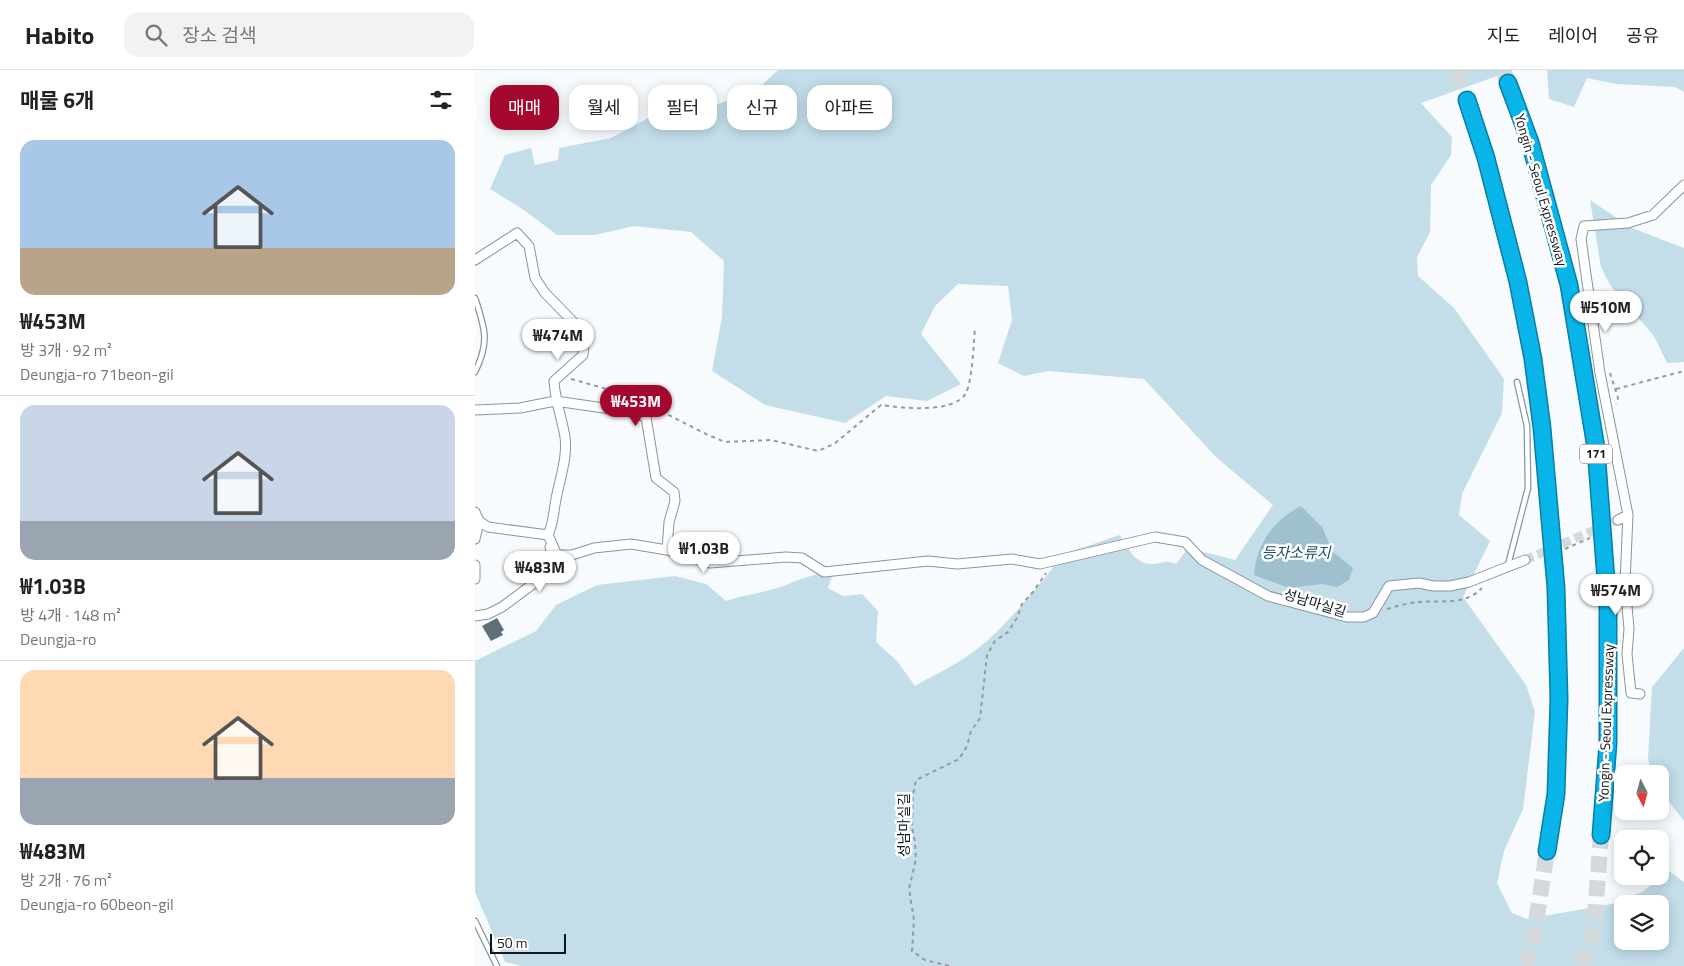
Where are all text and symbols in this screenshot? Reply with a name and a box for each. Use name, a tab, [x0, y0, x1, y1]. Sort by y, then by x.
search box	[124, 12, 474, 57]
text: Habito	[25, 17, 94, 53]
text: 장소 검색	[182, 20, 256, 49]
icon: search	[142, 21, 170, 49]
text: 지도	[1487, 22, 1520, 49]
text: 레이어	[1548, 22, 1598, 49]
text: 공유	[1626, 22, 1659, 49]
text: 매물 6개	[20, 84, 94, 116]
chip: 매매	[490, 85, 559, 130]
chip: 월세	[569, 85, 638, 130]
chip: 필터	[648, 85, 717, 130]
chip: 신규	[727, 85, 797, 130]
chip: 아파트	[807, 85, 892, 130]
icon: filters	[427, 86, 455, 114]
street label: Yongin - Seoul Expressway	[1510, 111, 1573, 269]
icon: home	[193, 172, 283, 262]
pin: ₩510M	[1571, 290, 1641, 333]
text: ₩510M	[1581, 295, 1631, 319]
text: ₩453M	[20, 305, 86, 337]
pin: ₩474M	[523, 318, 593, 361]
text: ₩474M	[533, 323, 583, 347]
text: 방 3개 · 92 m²	[20, 338, 112, 362]
text: Deungja-ro 71beon-gil	[20, 362, 174, 386]
pin: ₩453M	[601, 384, 671, 427]
text: ₩453M	[611, 389, 661, 413]
icon: home	[193, 438, 283, 528]
road number: 171	[1580, 444, 1612, 464]
pin: ₩1.03B	[663, 532, 745, 574]
text: ₩1.03B	[679, 536, 729, 560]
water label: 등자소류지	[1261, 541, 1332, 564]
pin: ₩483M	[505, 550, 575, 593]
text: ₩483M	[515, 555, 565, 579]
text: ₩1.03B	[20, 570, 86, 602]
pin: ₩574M	[1581, 574, 1651, 616]
text: ₩574M	[1591, 578, 1641, 602]
street label: 성남마실길	[1281, 583, 1349, 622]
text: 방 4개 · 148 m²	[20, 603, 121, 627]
text: Deungja-ro	[20, 627, 96, 651]
street label: Yongin - Seoul Expressway	[1592, 644, 1619, 802]
icon: home	[193, 703, 283, 793]
north arrow	[1614, 765, 1669, 820]
map controls	[1614, 765, 1669, 950]
street label: 성남마실길	[893, 793, 914, 857]
button: locate	[1614, 830, 1669, 885]
text: ₩483M	[20, 835, 86, 867]
text: 방 2개 · 76 m²	[20, 868, 112, 892]
text: Deungja-ro 60beon-gil	[20, 892, 174, 916]
button: layers	[1614, 895, 1669, 950]
scale bar	[490, 931, 566, 954]
text: 50 m	[497, 932, 527, 953]

